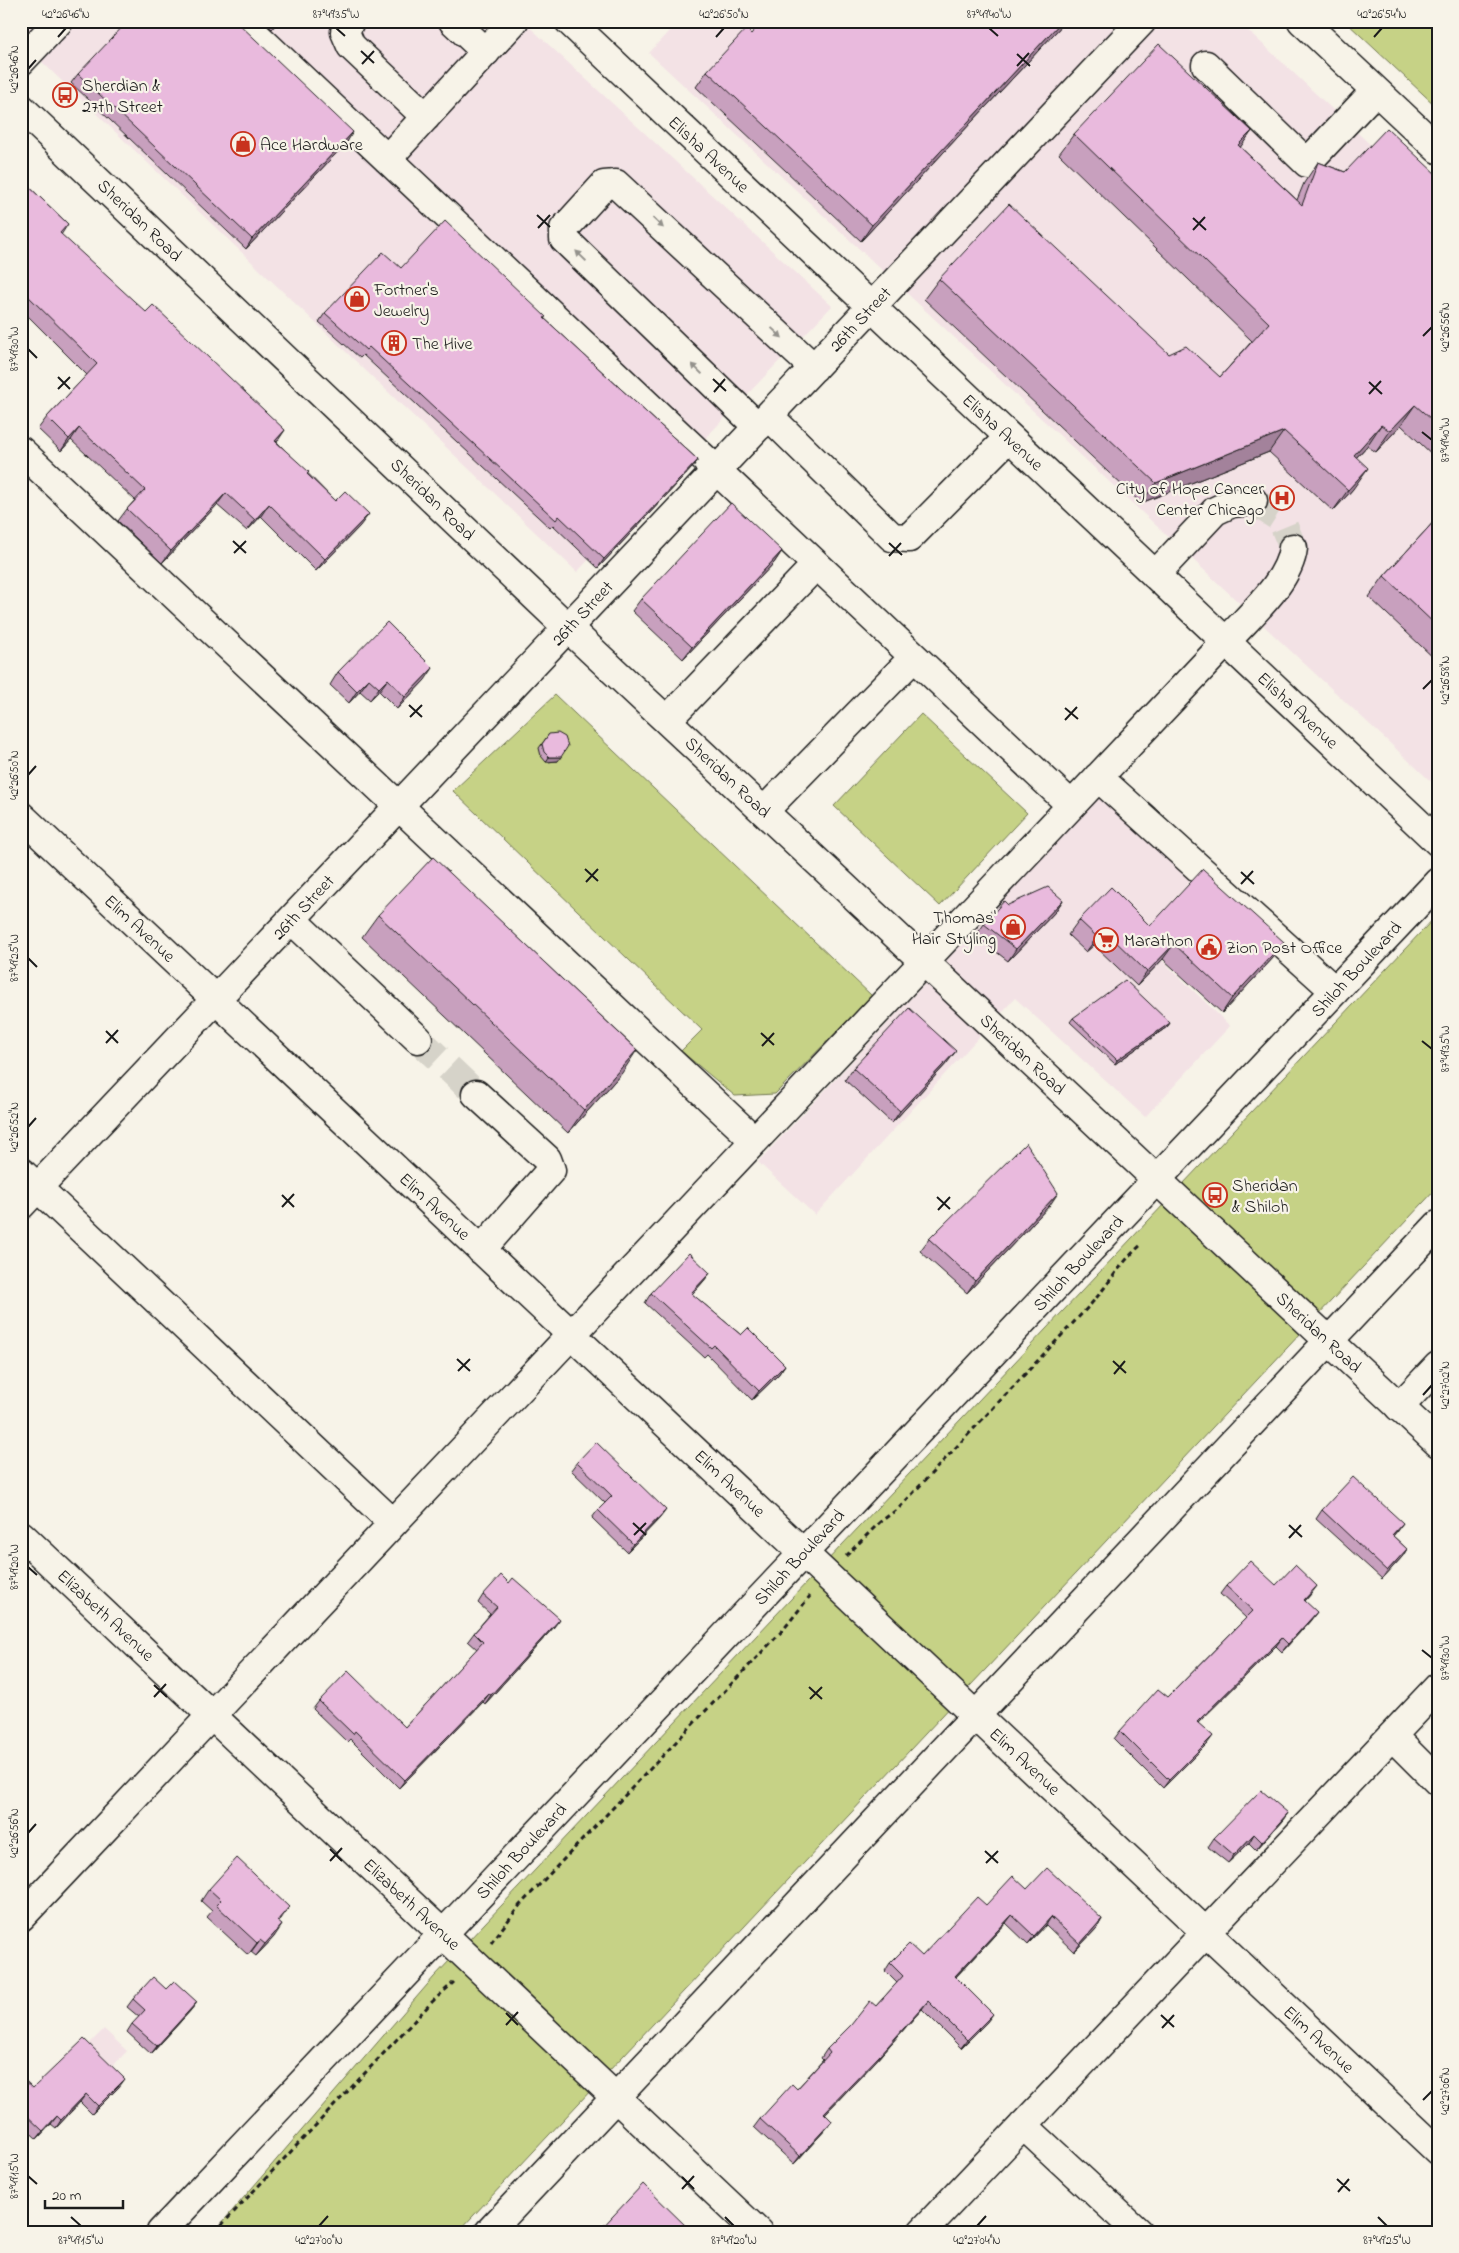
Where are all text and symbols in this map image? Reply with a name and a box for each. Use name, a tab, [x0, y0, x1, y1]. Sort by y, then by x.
text: 42°26'46"N	[42, 6, 90, 24]
text: 87°49'35"W	[313, 6, 359, 24]
text: 42°26'50"N	[699, 6, 749, 24]
text: 87°49'40"W	[967, 6, 1011, 24]
text: 42°26'54"N	[1357, 6, 1407, 24]
text: 42°26'46"N	[6, 45, 24, 93]
place label: Sherdian & 27th Street	[82, 74, 163, 121]
bus stop icon: Sherdian & 27th Street	[52, 82, 78, 108]
street label: Elisha Avenue	[661, 111, 755, 201]
shop icon: Ace Hardware	[230, 131, 256, 157]
place label: Ace Hardware	[260, 133, 364, 159]
street label: Sheridan Road	[90, 174, 187, 269]
one-way arrow	[652, 217, 664, 229]
one-way arrow	[575, 250, 587, 262]
place label: Fortner's Jewelry	[373, 278, 439, 325]
street label: 26th Street	[824, 282, 899, 359]
shop icon: Fortner's Jewelry	[344, 286, 370, 312]
text: 42°26'56"N	[1437, 302, 1455, 352]
text: 87°49'30"W	[6, 327, 24, 371]
one-way arrow	[771, 327, 783, 339]
building icon: The Hive	[381, 330, 407, 356]
place label: The Hive	[412, 332, 474, 358]
one-way arrow	[692, 363, 704, 375]
street label: Elisha Avenue	[955, 389, 1049, 479]
text: 87°49'40"W	[1437, 418, 1455, 462]
street label: Sheridan Road	[383, 453, 480, 548]
place label: City of Hope Cancer Center Chicago	[1116, 477, 1264, 525]
hospital icon: City of Hope Cancer Center Chicago	[1269, 485, 1295, 511]
street label: 26th Street	[546, 576, 621, 653]
text: 42°26'58"N	[1437, 656, 1455, 704]
street label: Elisha Avenue	[1250, 667, 1344, 757]
street label: Sheridan Road	[678, 732, 775, 825]
text: 42°26'50"N	[6, 750, 24, 800]
street label: 26th Street	[267, 870, 342, 947]
street label: Elim Avenue	[97, 889, 181, 970]
place label: Thomas' Hair Styling	[912, 906, 996, 954]
shop icon: Thomas' Hair Styling	[1000, 914, 1026, 940]
street label: Shiloh Boulevard	[1306, 916, 1409, 1024]
supermarket icon: Marathon	[1093, 927, 1119, 953]
place label: Marathon	[1124, 929, 1193, 955]
text: 87°49'25"W	[6, 934, 24, 982]
public building icon: Zion Post Office	[1196, 934, 1222, 960]
place label: Zion Post Office	[1226, 936, 1343, 962]
street label: Sheridan Road	[973, 1009, 1070, 1102]
text: 87°49'35"W	[1437, 1026, 1455, 1072]
text: 42°26'52"N	[6, 1102, 24, 1152]
street label: Elim Avenue	[392, 1167, 476, 1248]
place label: Sheridan & Shiloh	[1232, 1174, 1298, 1221]
bus stop icon: Sheridan & Shiloh	[1202, 1182, 1228, 1208]
street label: Shiloh Boulevard	[1028, 1210, 1131, 1318]
street label: Sheridan Road	[1269, 1287, 1366, 1380]
text: 42°27'02"N	[1437, 1361, 1455, 1409]
street label: Elim Avenue	[687, 1444, 771, 1525]
street label: Shiloh Boulevard	[749, 1504, 852, 1612]
text: 87°49'20"W	[6, 1544, 24, 1590]
street label: Elizabeth Avenue	[50, 1564, 160, 1669]
text: 87°49'30"W	[1437, 1636, 1455, 1680]
street label: Elim Avenue	[982, 1722, 1066, 1803]
street label: Shiloh Boulevard	[471, 1798, 574, 1906]
text: 42°26'56"N	[6, 1808, 24, 1858]
street label: Elizabeth Avenue	[356, 1853, 466, 1958]
street label: Elim Avenue	[1276, 2000, 1360, 2081]
text: 42°27'06"N	[1437, 2067, 1455, 2115]
text: 87°49'15"W	[6, 2153, 24, 2199]
scale bar	[45, 2178, 122, 2210]
text: 20 m	[52, 2185, 82, 2207]
text: 87°49'15"W	[58, 2232, 104, 2250]
text: 42°27'00"N	[295, 2232, 343, 2250]
text: 87°49'20"W	[711, 2232, 757, 2250]
text: 42°27'04"N	[953, 2232, 1001, 2250]
text: 87°49'25"W	[1363, 2232, 1411, 2250]

